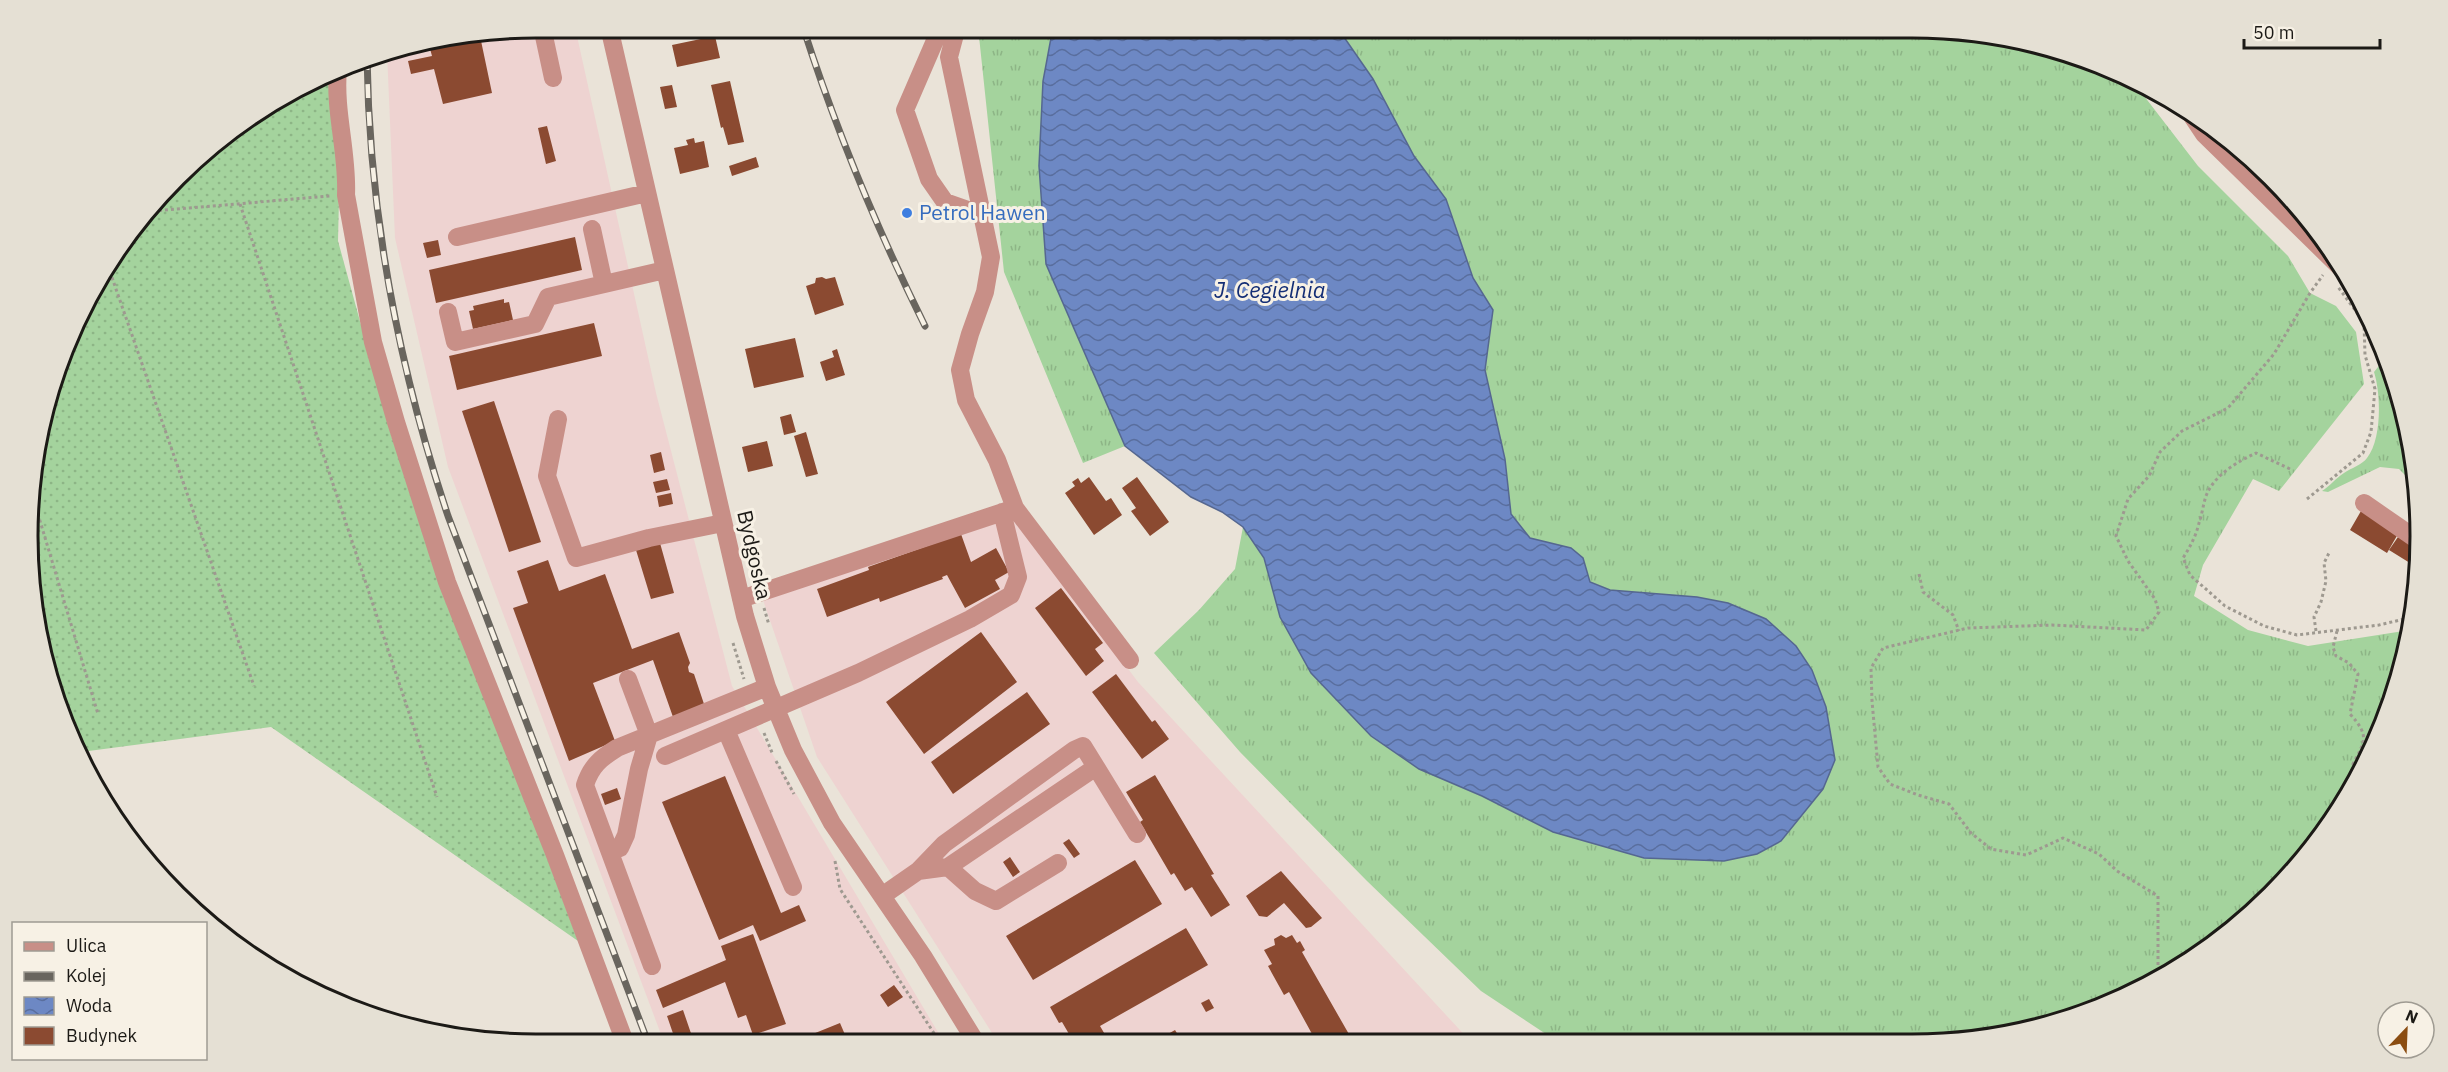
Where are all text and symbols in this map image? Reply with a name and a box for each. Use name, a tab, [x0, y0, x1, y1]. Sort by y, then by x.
scale bar	[2244, 12, 2380, 50]
text: 50 m	[2253, 21, 2295, 44]
place label: Petrol Hawen	[919, 198, 1046, 226]
marker: Petrol Hawen	[900, 206, 914, 220]
water label: J. Cegielnia	[1214, 275, 1326, 304]
street label: Bydgoska	[731, 507, 779, 602]
legend	[12, 922, 207, 1060]
text: Ulica	[66, 934, 107, 957]
text: Kolej	[66, 964, 106, 987]
text: Woda	[66, 994, 112, 1017]
north arrow	[2376, 1000, 2436, 1060]
text: N	[2403, 1005, 2421, 1028]
text: Budynek	[66, 1024, 138, 1047]

